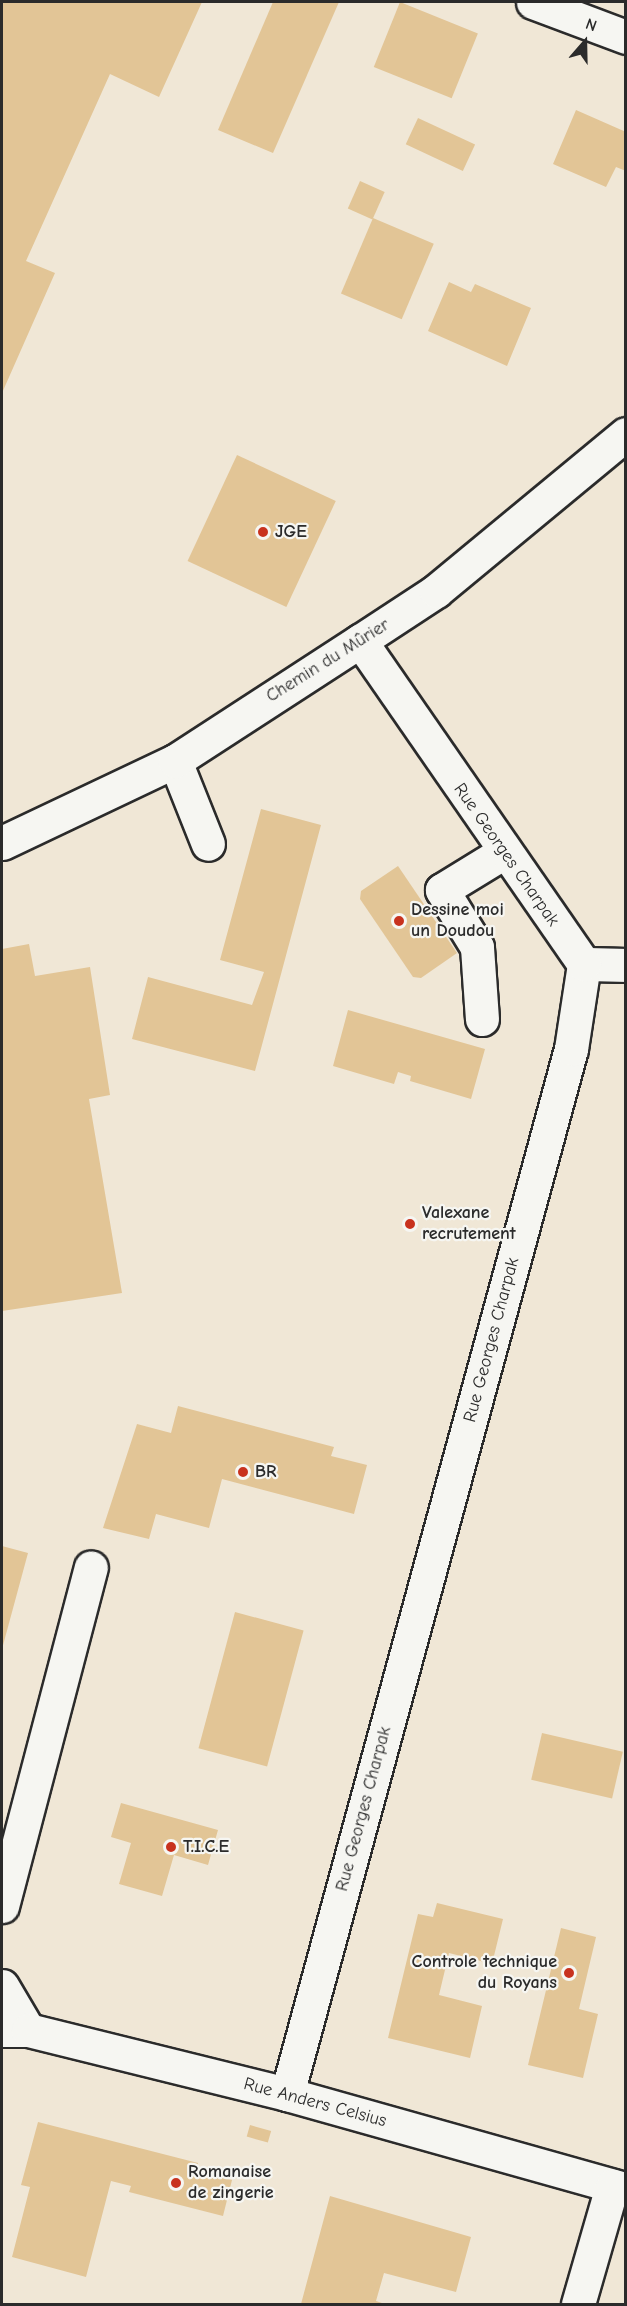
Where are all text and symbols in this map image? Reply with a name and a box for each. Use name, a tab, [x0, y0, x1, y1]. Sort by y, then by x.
north arrow	[555, 12, 615, 72]
text: N	[583, 15, 599, 35]
place label: JGE	[275, 521, 307, 543]
marker: JGE	[256, 525, 270, 539]
street label: Chemin du Mûrier	[262, 614, 394, 708]
street label: Rue Georges Charpak	[448, 779, 564, 931]
place label: Dessine moi un Doudou	[411, 900, 504, 942]
marker: Dessine moi un Doudou	[392, 914, 406, 928]
place label: Valexane recrutement	[422, 1203, 516, 1246]
marker: Valexane recrutement	[403, 1217, 417, 1231]
street label: Rue Georges Charpak	[460, 1255, 524, 1425]
place label: BR	[255, 1461, 276, 1483]
marker: BR	[236, 1465, 250, 1479]
street label: Rue Georges Charpak	[332, 1724, 396, 1894]
place label: T.I.C.E	[183, 1836, 229, 1858]
marker: T.I.C.E	[164, 1840, 178, 1854]
place label: Controle technique du Royans	[412, 1952, 557, 1994]
marker: Controle technique du Royans	[562, 1966, 576, 1980]
street label: Rue Anders Celsius	[241, 2074, 389, 2132]
place label: Romanaise de zingerie	[188, 2162, 274, 2204]
marker: Romanaise de zingerie	[169, 2176, 183, 2190]

